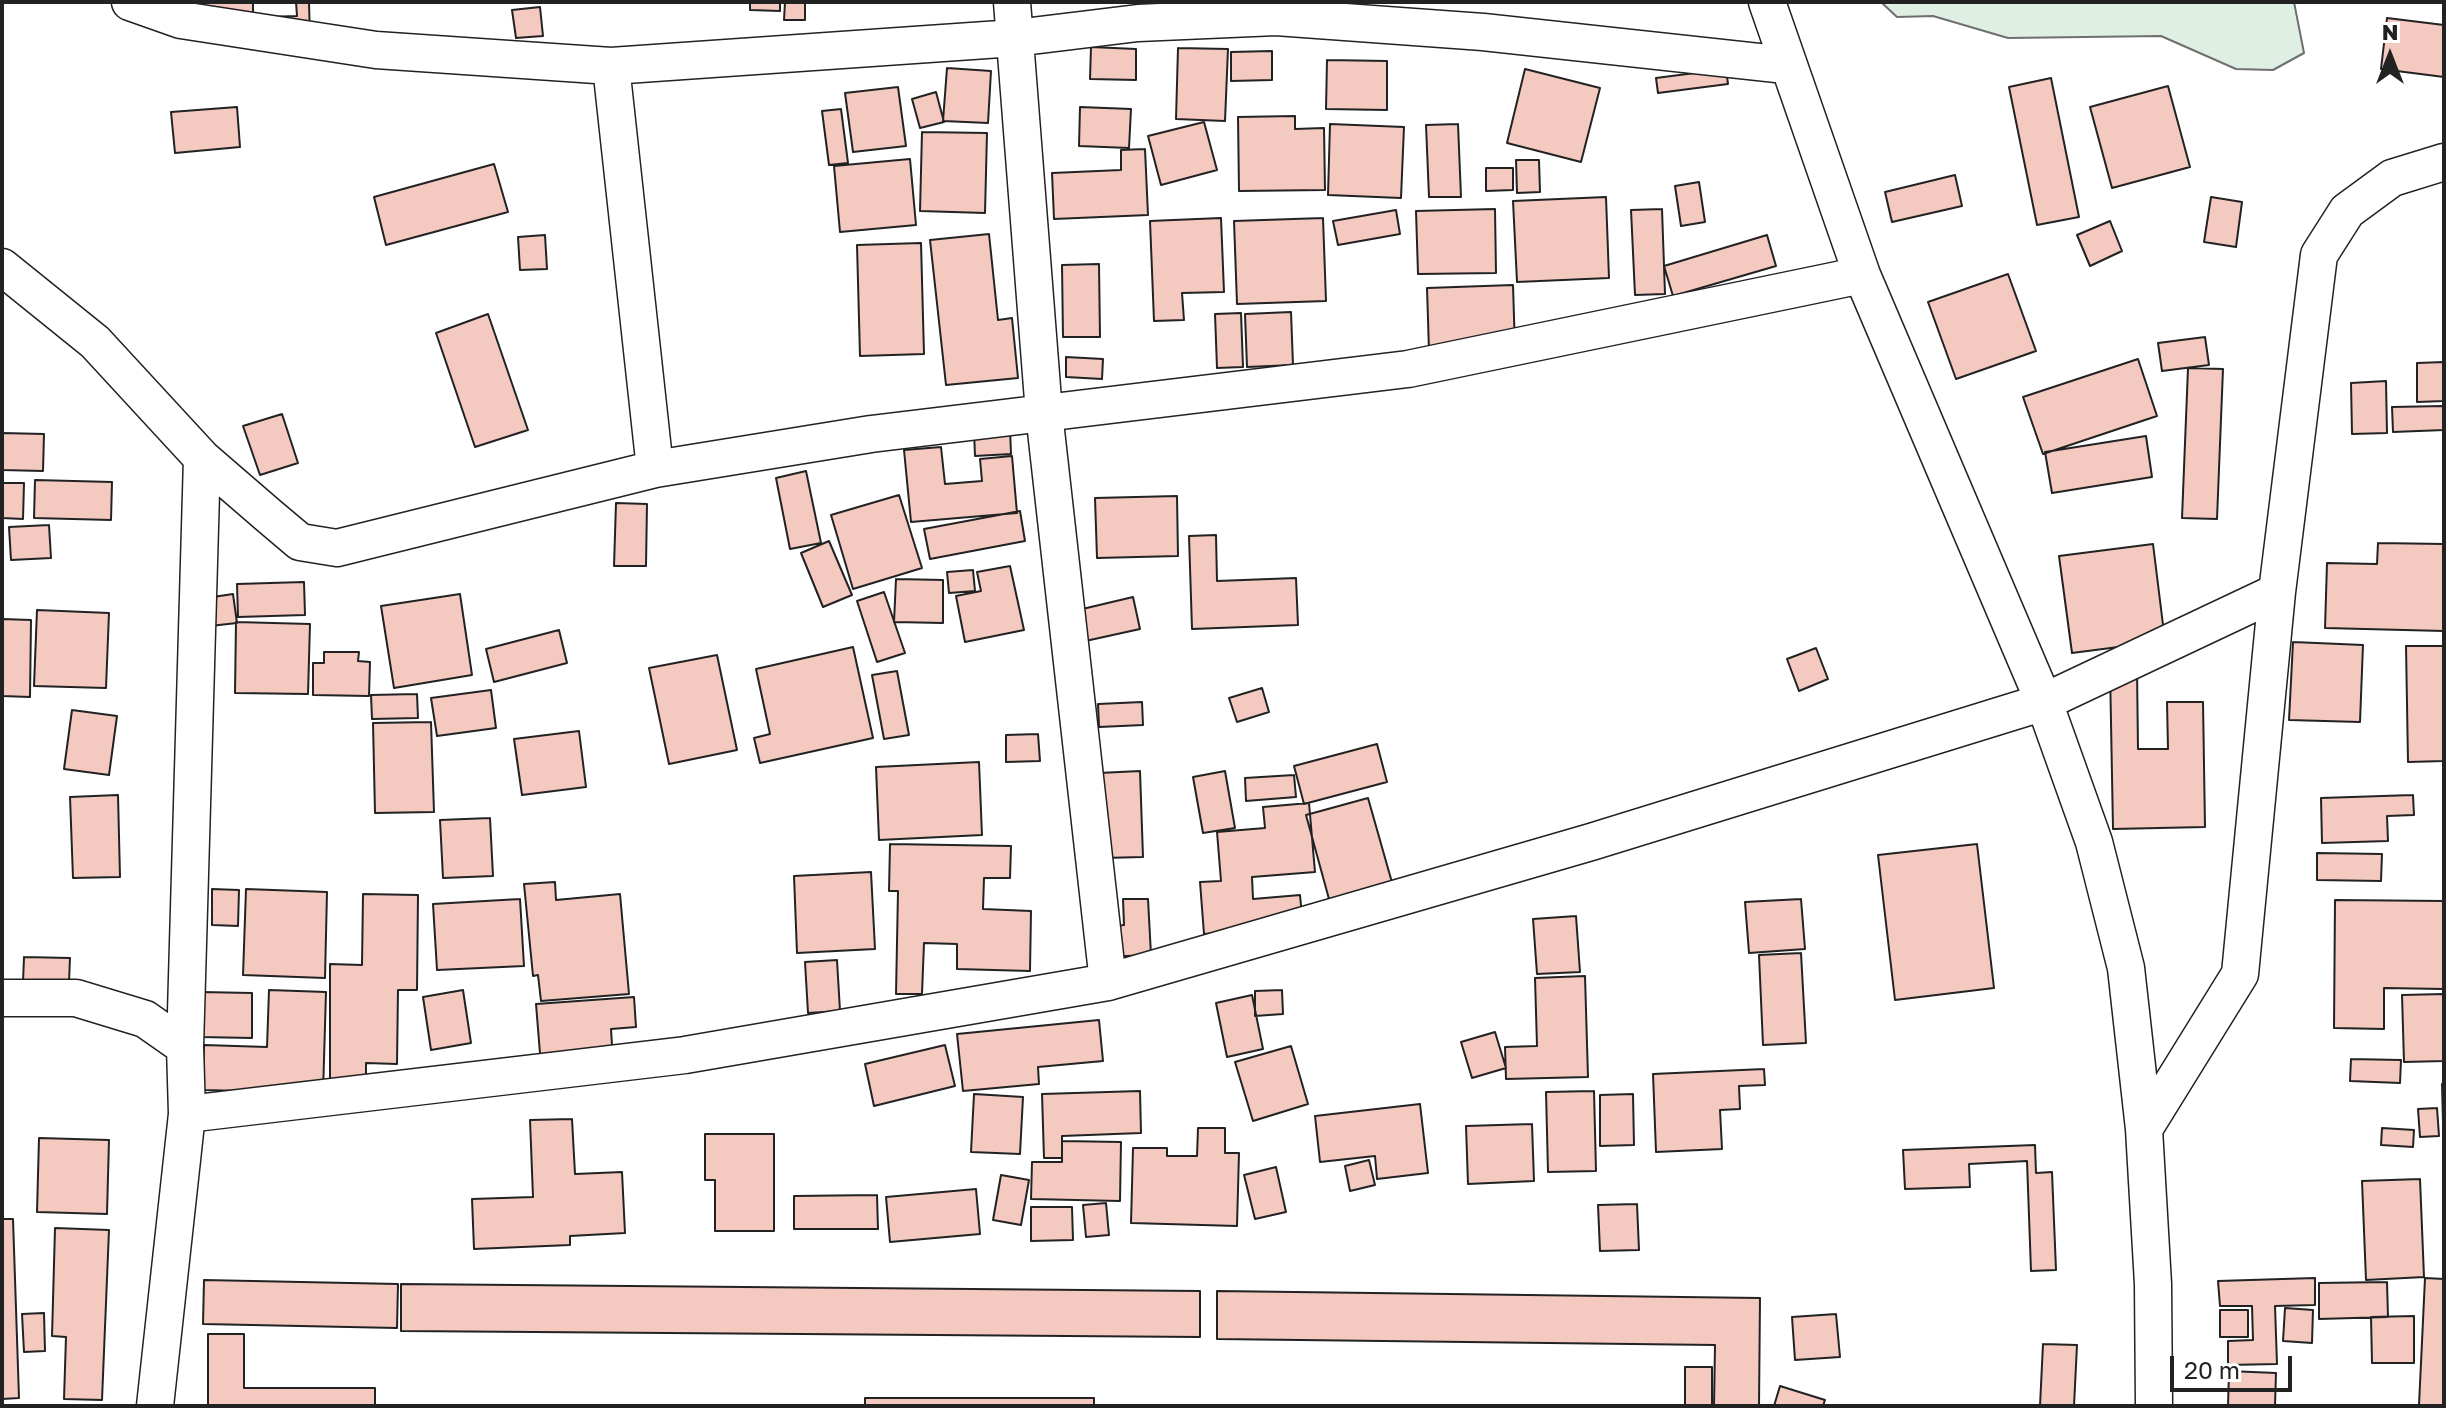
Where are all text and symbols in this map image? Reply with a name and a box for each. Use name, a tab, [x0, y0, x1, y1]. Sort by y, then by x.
north arrow	[2350, 16, 2430, 96]
text: N	[2382, 18, 2398, 45]
scale bar	[2174, 1340, 2296, 1390]
text: 20 m	[2184, 1355, 2240, 1384]

